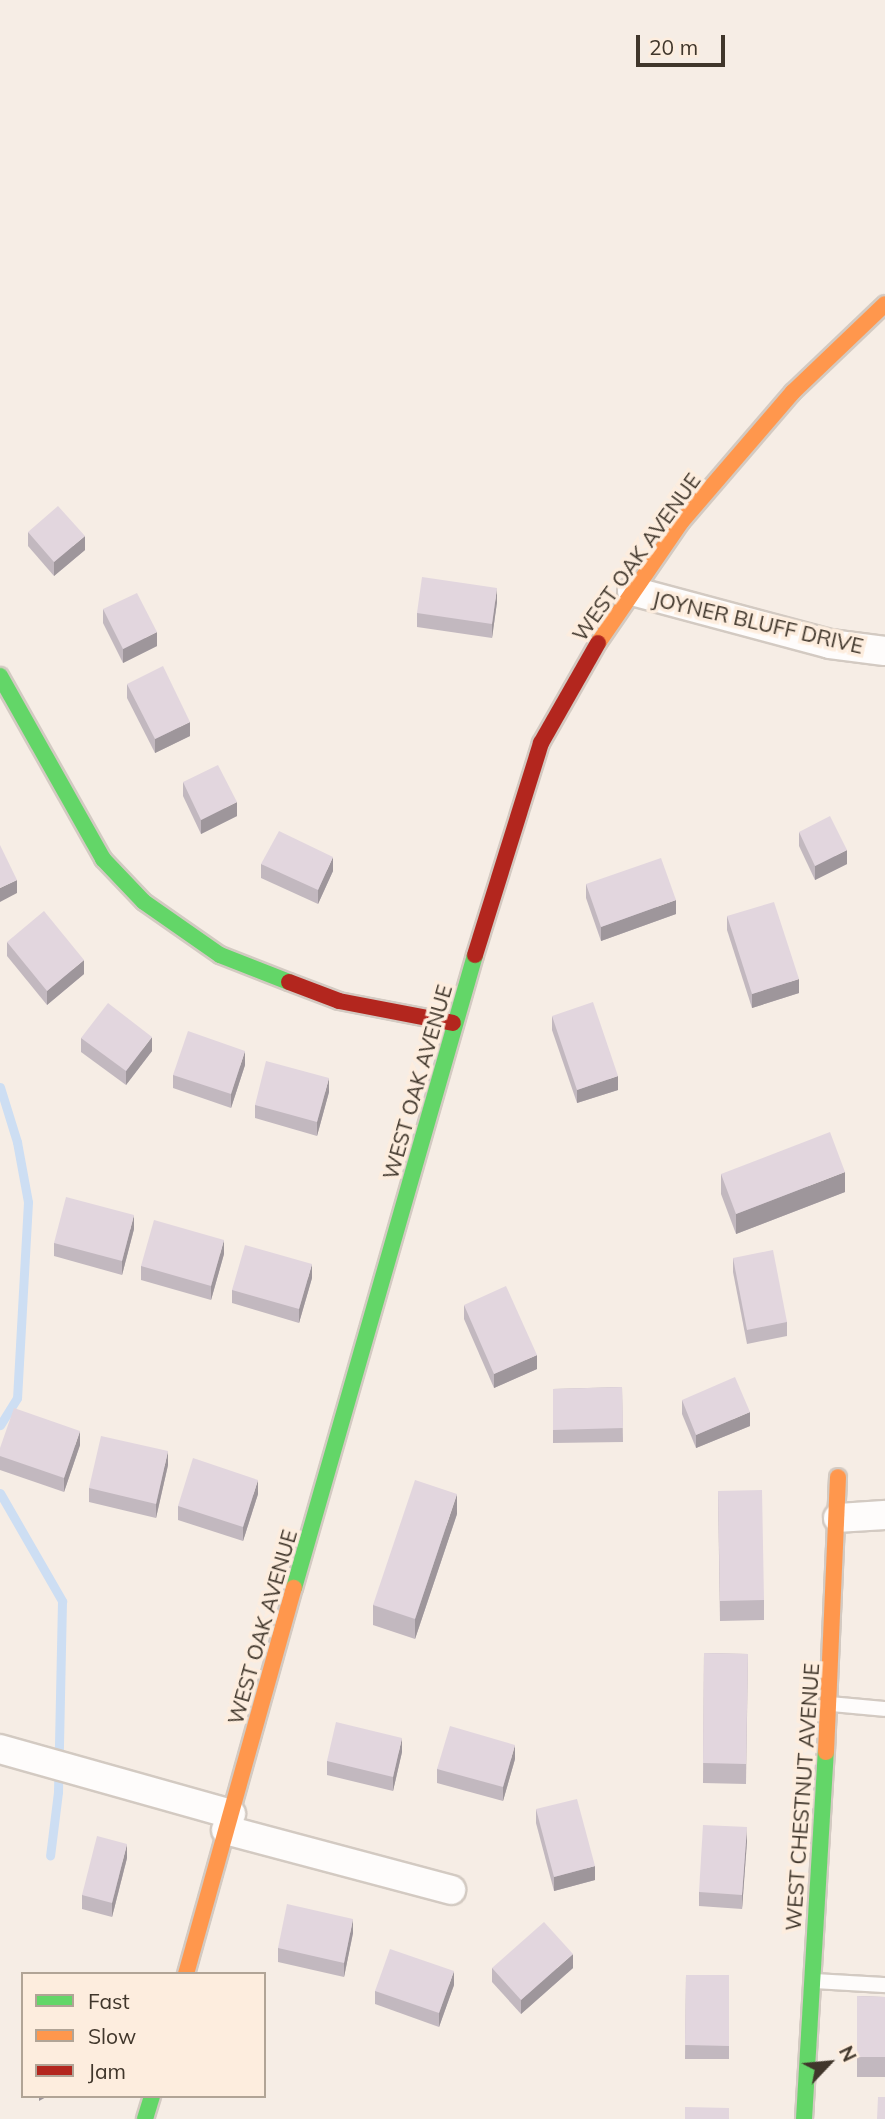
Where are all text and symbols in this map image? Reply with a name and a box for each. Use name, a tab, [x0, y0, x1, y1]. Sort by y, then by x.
scale bar	[640, 21, 729, 65]
text: 20 m	[649, 34, 698, 60]
street label: WEST OAK AVENUE	[567, 468, 705, 646]
street label: JOYNER BLUFF DRIVE	[650, 585, 866, 659]
street label: WEST OAK AVENUE	[377, 982, 457, 1182]
street label: WEST OAK AVENUE	[222, 1527, 302, 1727]
street label: WEST CHESTNUT AVENUE	[780, 1662, 824, 1932]
legend	[21, 1972, 266, 2098]
text: Fast	[88, 1988, 130, 2014]
text: Slow	[88, 2023, 136, 2049]
north arrow	[794, 2028, 864, 2098]
text: N	[834, 2042, 862, 2066]
text: Jam	[88, 2058, 126, 2084]

